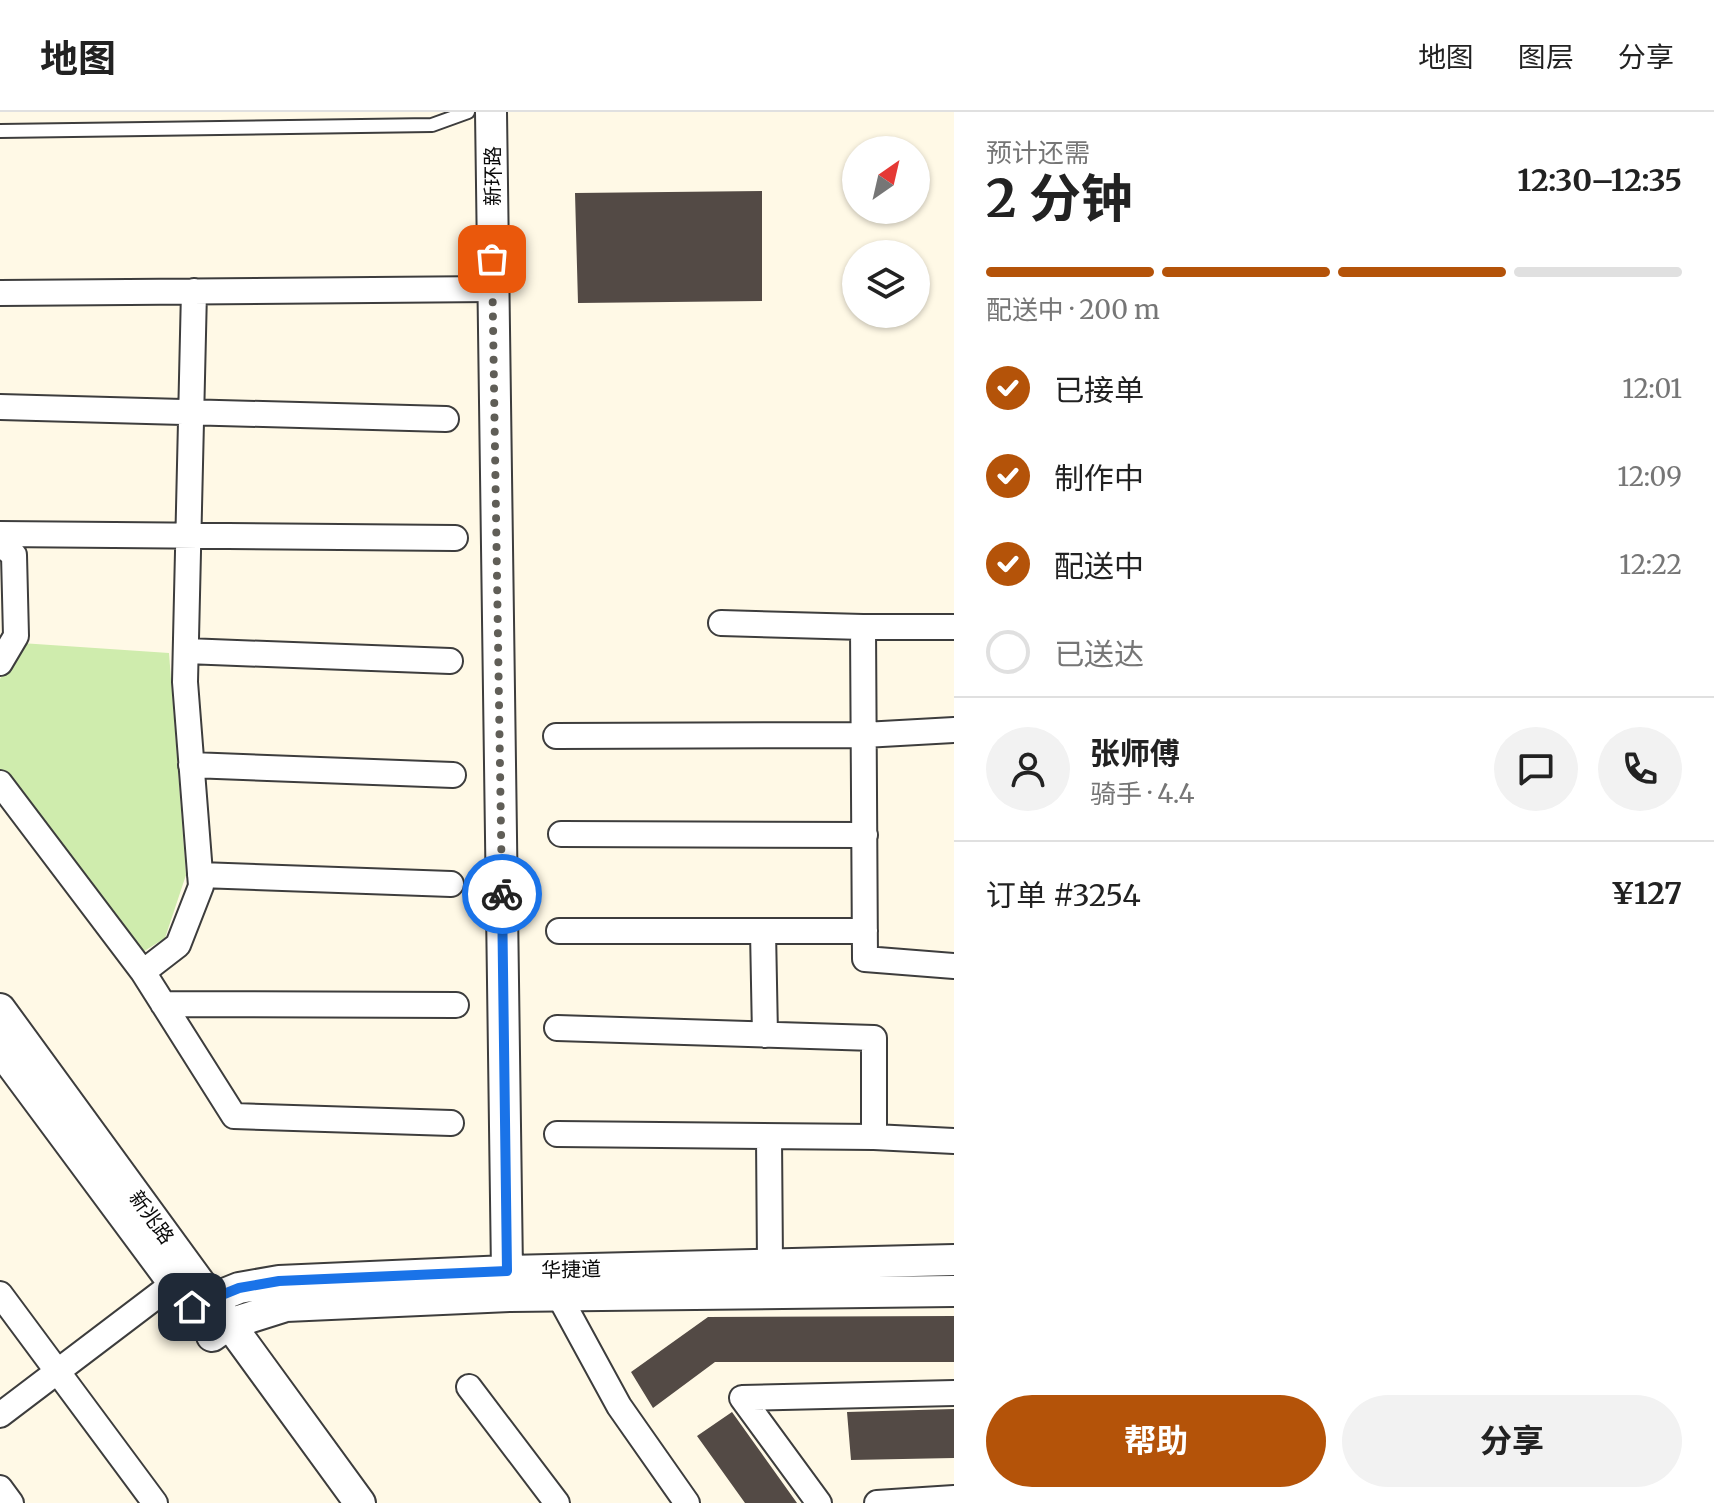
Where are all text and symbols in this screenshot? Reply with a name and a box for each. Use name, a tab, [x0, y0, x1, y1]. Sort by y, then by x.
text: 地图	[40, 35, 116, 82]
text: 地图	[1418, 39, 1474, 75]
text: 图层	[1518, 39, 1574, 75]
text: 分享	[1618, 39, 1674, 75]
north arrow	[842, 136, 930, 224]
map controls	[842, 136, 930, 328]
text: 预计还需	[986, 136, 1090, 169]
street label: 新环路	[480, 146, 505, 206]
text: 12:30–12:35	[1517, 161, 1682, 199]
text: 2 分钟	[986, 166, 1133, 231]
pin	[458, 225, 526, 293]
icon: bag	[470, 237, 514, 281]
button: layers	[842, 240, 930, 328]
text: 配送中 · 200 m	[986, 293, 1160, 326]
icon: check	[986, 366, 1030, 410]
text: 已接单	[1054, 371, 1144, 409]
text: 12:01	[1622, 372, 1682, 405]
icon: check	[986, 454, 1030, 498]
text: 制作中	[1054, 459, 1144, 497]
text: 12:09	[1617, 460, 1682, 493]
icon: check	[986, 542, 1030, 586]
text: 配送中	[1054, 547, 1144, 585]
text: 12:22	[1619, 548, 1682, 581]
text: 已送达	[1054, 635, 1144, 673]
button: person	[986, 727, 1070, 811]
button: chat	[1494, 727, 1578, 811]
button: phone	[1598, 727, 1682, 811]
text: 张师傅	[1090, 734, 1180, 772]
text: 骑手 · 4.4	[1090, 777, 1195, 810]
courier	[462, 854, 542, 934]
icon: bike	[480, 872, 524, 916]
text: ¥127	[1611, 874, 1682, 912]
text: 订单 #3254	[986, 876, 1141, 914]
street label: 新兆路	[124, 1185, 180, 1249]
street label: 华捷道	[541, 1256, 601, 1282]
pin	[158, 1273, 226, 1341]
icon: home	[170, 1285, 214, 1329]
button: 帮助	[986, 1395, 1326, 1487]
button: 分享	[1342, 1395, 1682, 1487]

